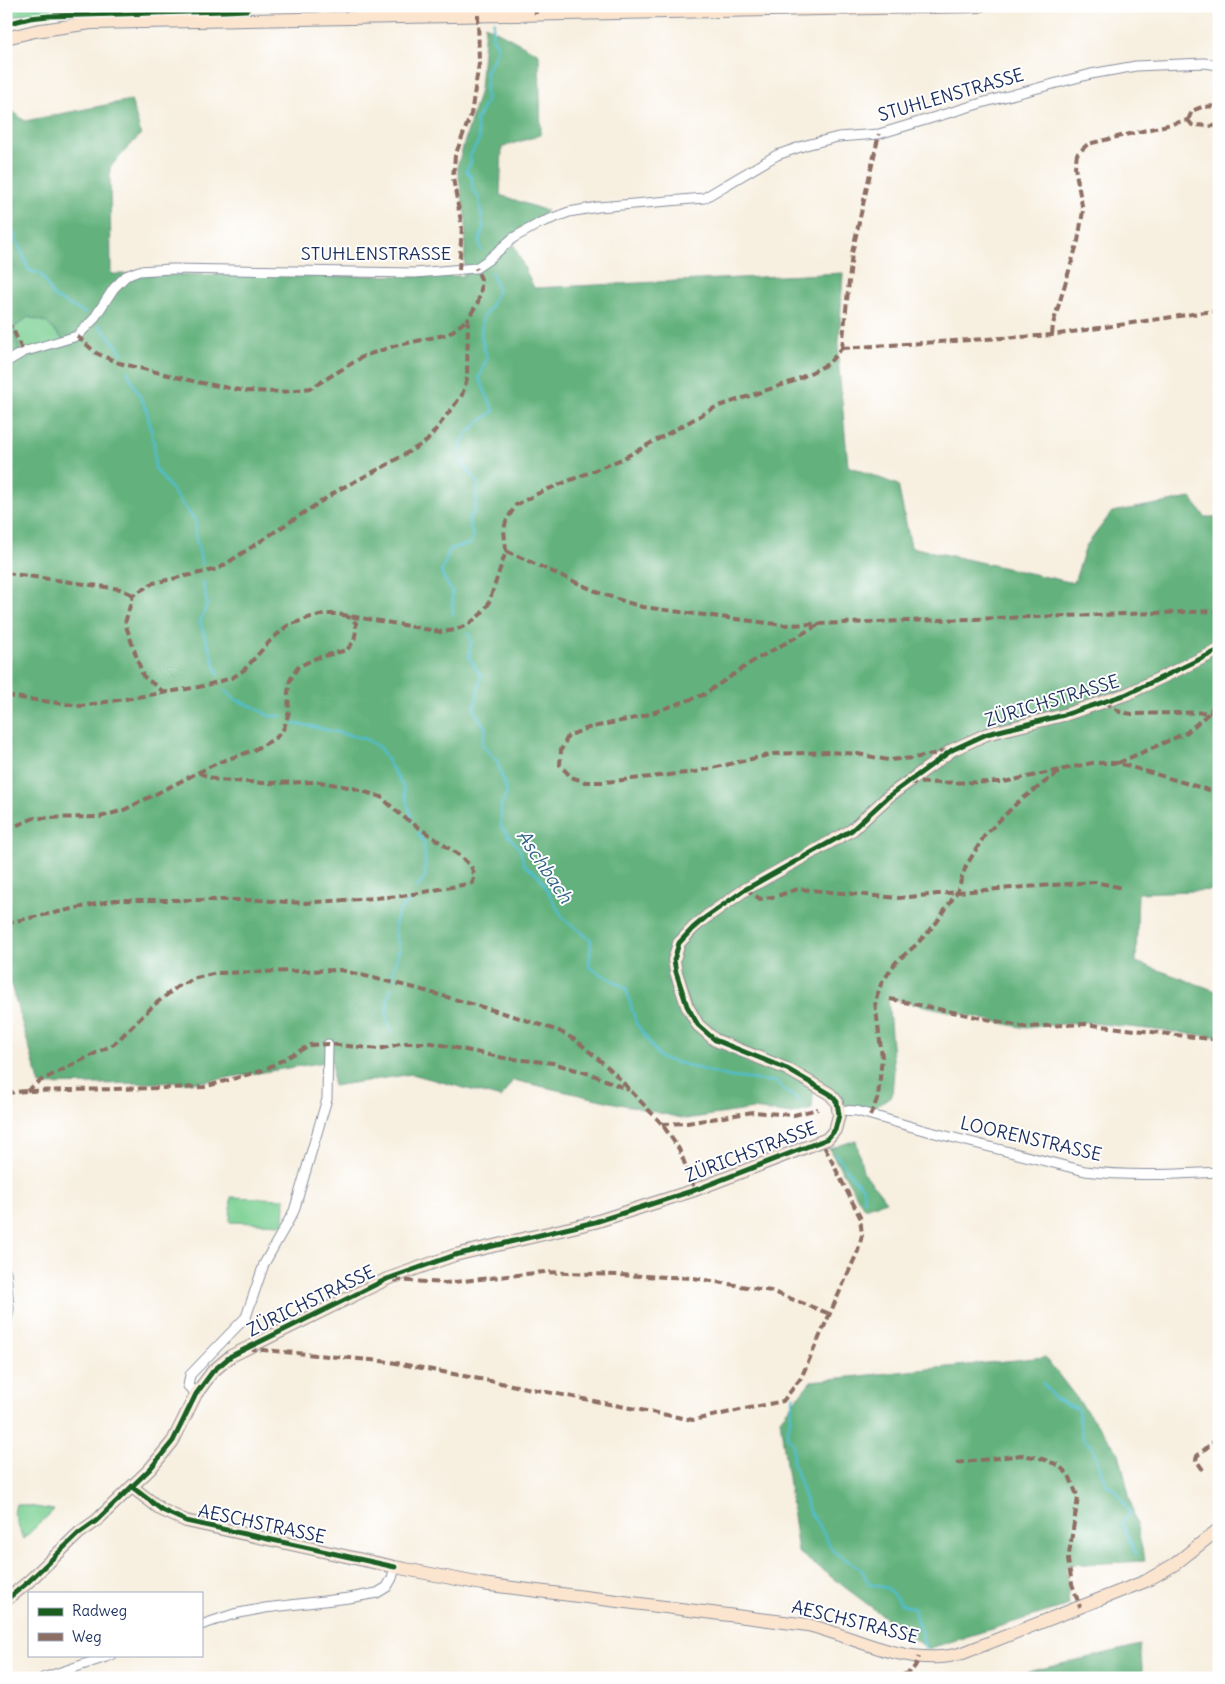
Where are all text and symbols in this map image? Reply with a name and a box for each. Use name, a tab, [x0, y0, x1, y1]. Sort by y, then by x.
street label: STUHLENSTRASSE	[875, 63, 1026, 126]
street label: STUHLENSTRASSE	[301, 242, 451, 265]
street label: ZÜRICHSTRASSE	[982, 669, 1122, 732]
water label: Aschbach	[512, 825, 579, 908]
street label: LOORENSTRASSE	[958, 1111, 1104, 1166]
street label: ZÜRICHSTRASSE	[682, 1116, 820, 1187]
street label: ZÜRICHSTRASSE	[243, 1260, 378, 1341]
street label: AESCHSTRASSE	[196, 1499, 328, 1548]
legend	[28, 1592, 202, 1656]
street label: AESCHSTRASSE	[789, 1595, 921, 1648]
text: Radweg	[72, 1601, 127, 1620]
text: Weg	[72, 1627, 102, 1646]

